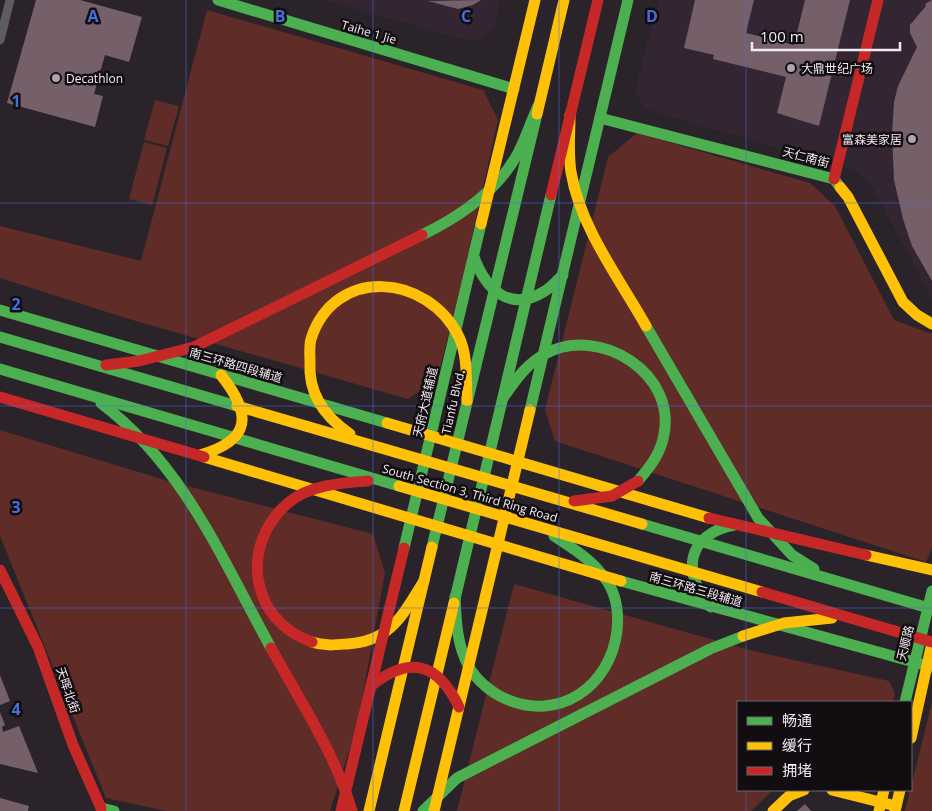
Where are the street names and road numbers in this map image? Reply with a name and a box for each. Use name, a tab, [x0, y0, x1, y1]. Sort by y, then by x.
street label: Taihe 1 Jie	[340, 16, 399, 48]
street label: 天仁南街	[781, 143, 831, 171]
street label: 南三环路四段辅道	[188, 344, 284, 386]
street label: 天府大道辅道	[409, 365, 441, 439]
street label: Tianfu Blvd.	[437, 368, 469, 436]
street label: South Section 3, Third Ring Road	[380, 460, 560, 526]
street label: 南三环路三段辅道	[648, 568, 744, 610]
street label: 天顺路	[892, 623, 918, 663]
street label: 天晖北街	[52, 665, 84, 715]

